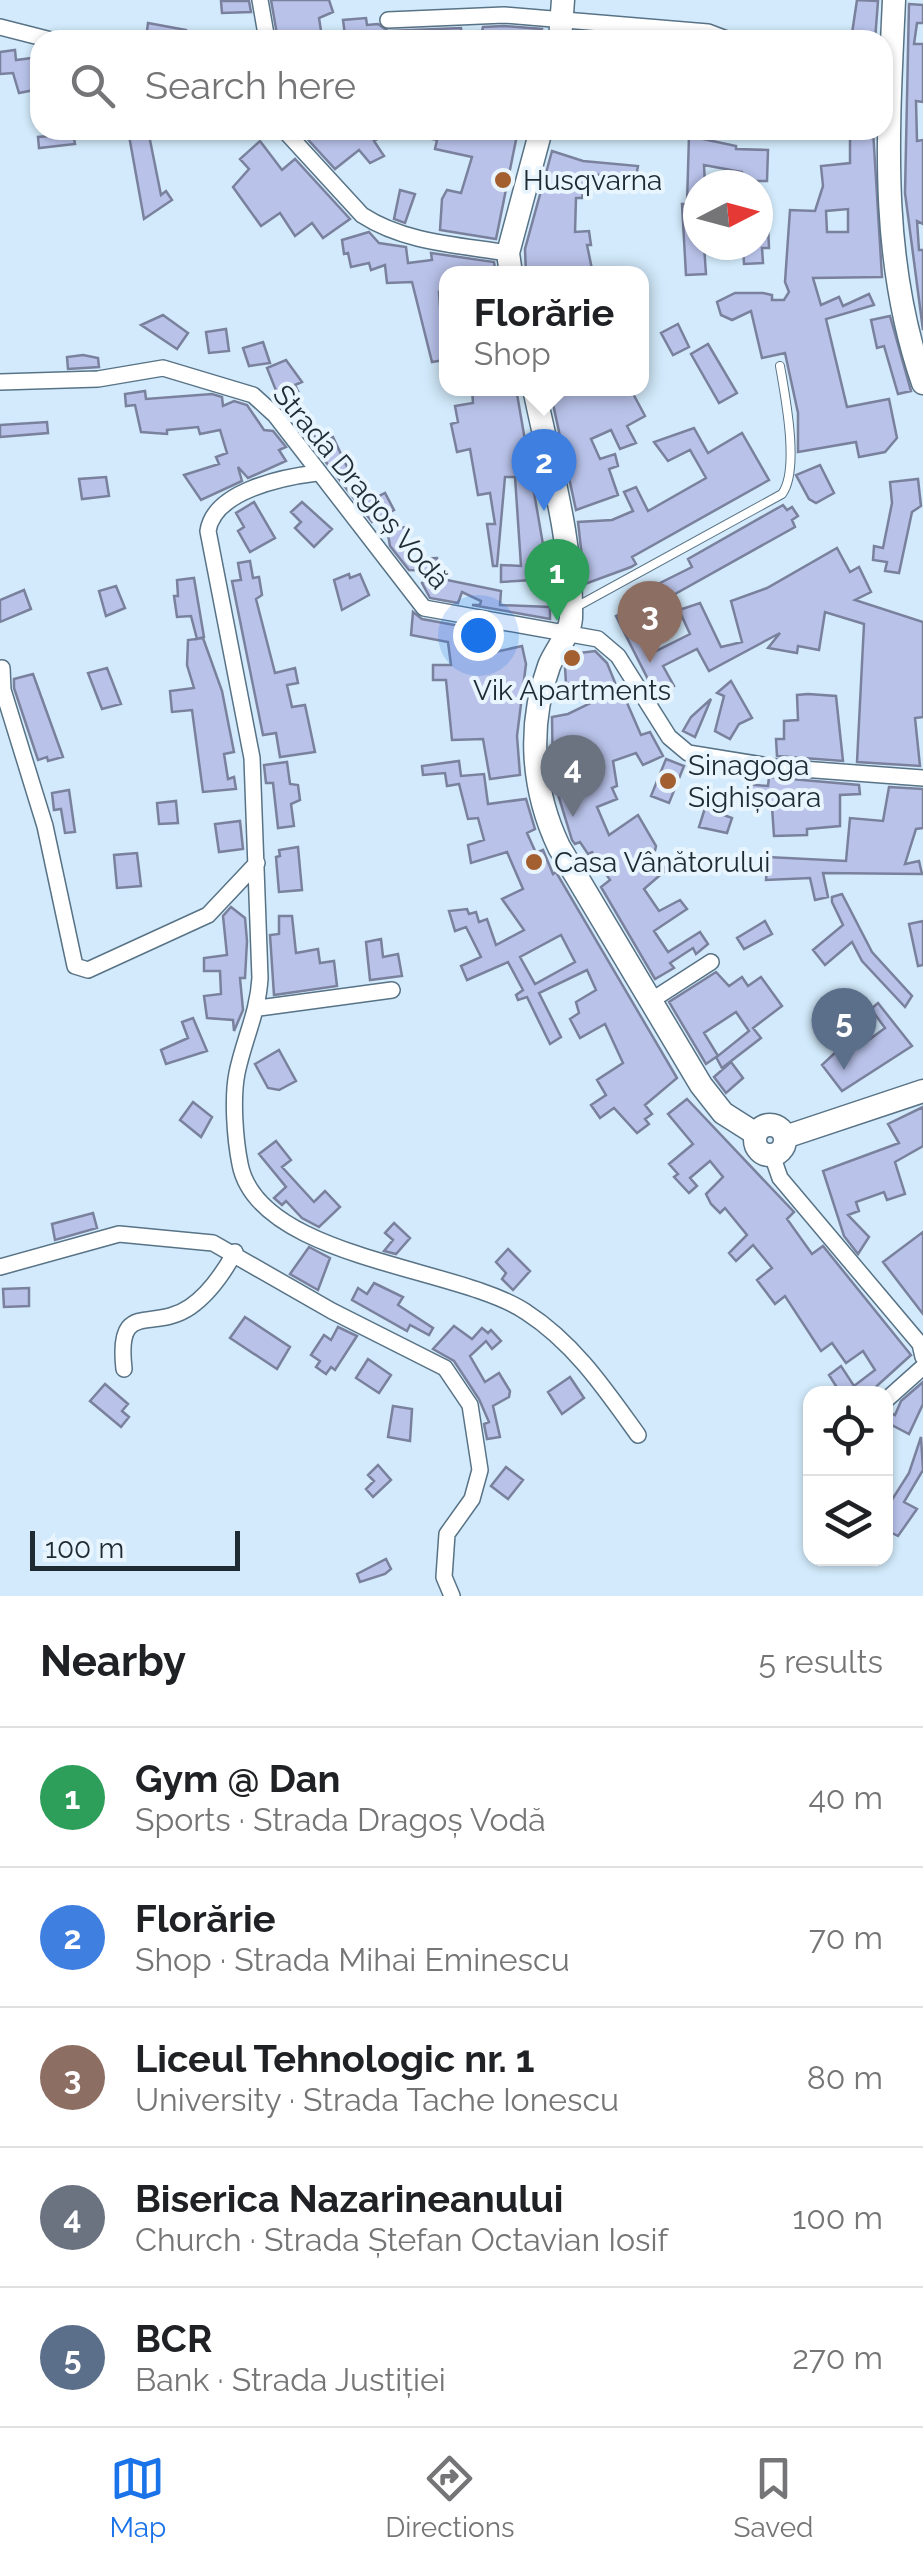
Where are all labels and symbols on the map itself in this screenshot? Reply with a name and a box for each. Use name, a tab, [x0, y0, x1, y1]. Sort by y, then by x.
place label: Husqvarna	[523, 164, 662, 197]
marker: Husqvarna	[492, 169, 514, 191]
north arrow	[683, 170, 773, 260]
street label: Strada Dragoș Vodă	[266, 378, 456, 596]
pin: 2	[512, 428, 576, 511]
pin: 1	[524, 538, 590, 621]
pin: 3	[618, 580, 682, 663]
your location	[453, 610, 504, 661]
marker: Vik Apartments	[561, 647, 583, 669]
place label: Vik Apartments	[473, 674, 671, 707]
pin: 4	[540, 734, 606, 817]
place label: Sinagoga Sighișoara	[688, 749, 821, 814]
marker: Sinagoga Sighișoara	[657, 770, 679, 792]
place label: Casa Vânătorului	[554, 846, 770, 879]
marker: Casa Vânătorului	[523, 851, 545, 873]
pin: 5	[812, 988, 876, 1070]
scale bar	[30, 1526, 240, 1571]

